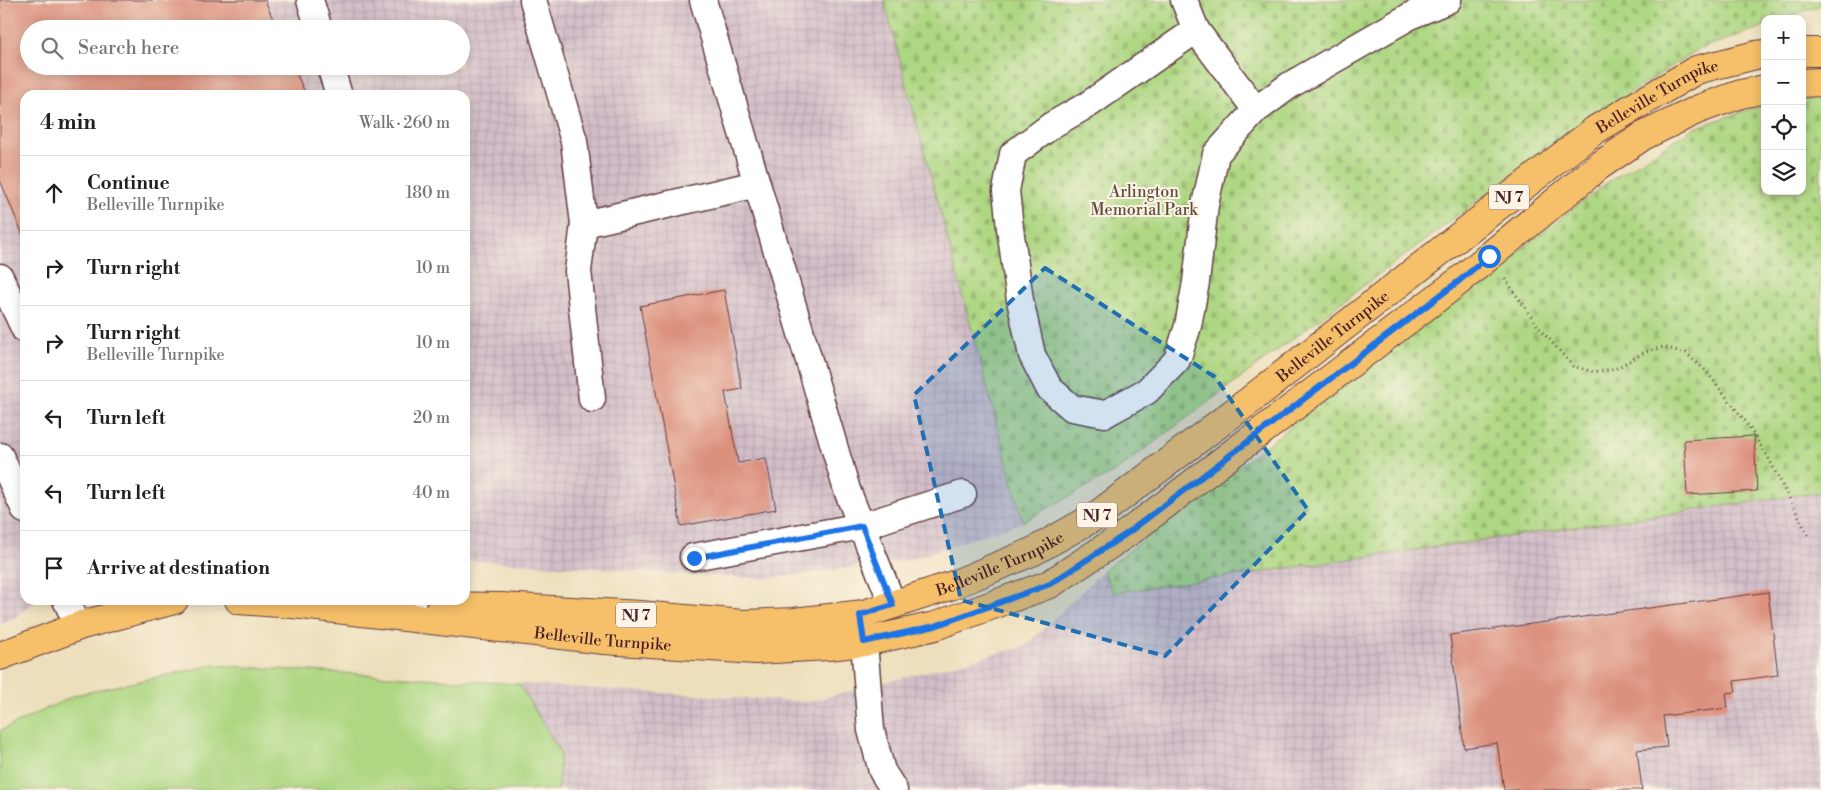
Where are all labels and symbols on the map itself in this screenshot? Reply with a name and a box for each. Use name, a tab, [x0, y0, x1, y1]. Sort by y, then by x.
street label: Belleville Turnpike	[1592, 56, 1721, 139]
park label: Arlington Memorial Park	[1090, 182, 1199, 220]
road number: NJ 7	[1489, 184, 1529, 210]
route start	[1478, 245, 1501, 268]
street label: Belleville Turnpike	[1272, 286, 1393, 387]
road number: NJ 7	[1077, 502, 1117, 528]
street label: Belleville Turnpike	[933, 527, 1067, 601]
route end	[683, 547, 706, 570]
road number: NJ 7	[616, 602, 656, 628]
street label: Belleville Turnpike	[532, 623, 672, 655]

